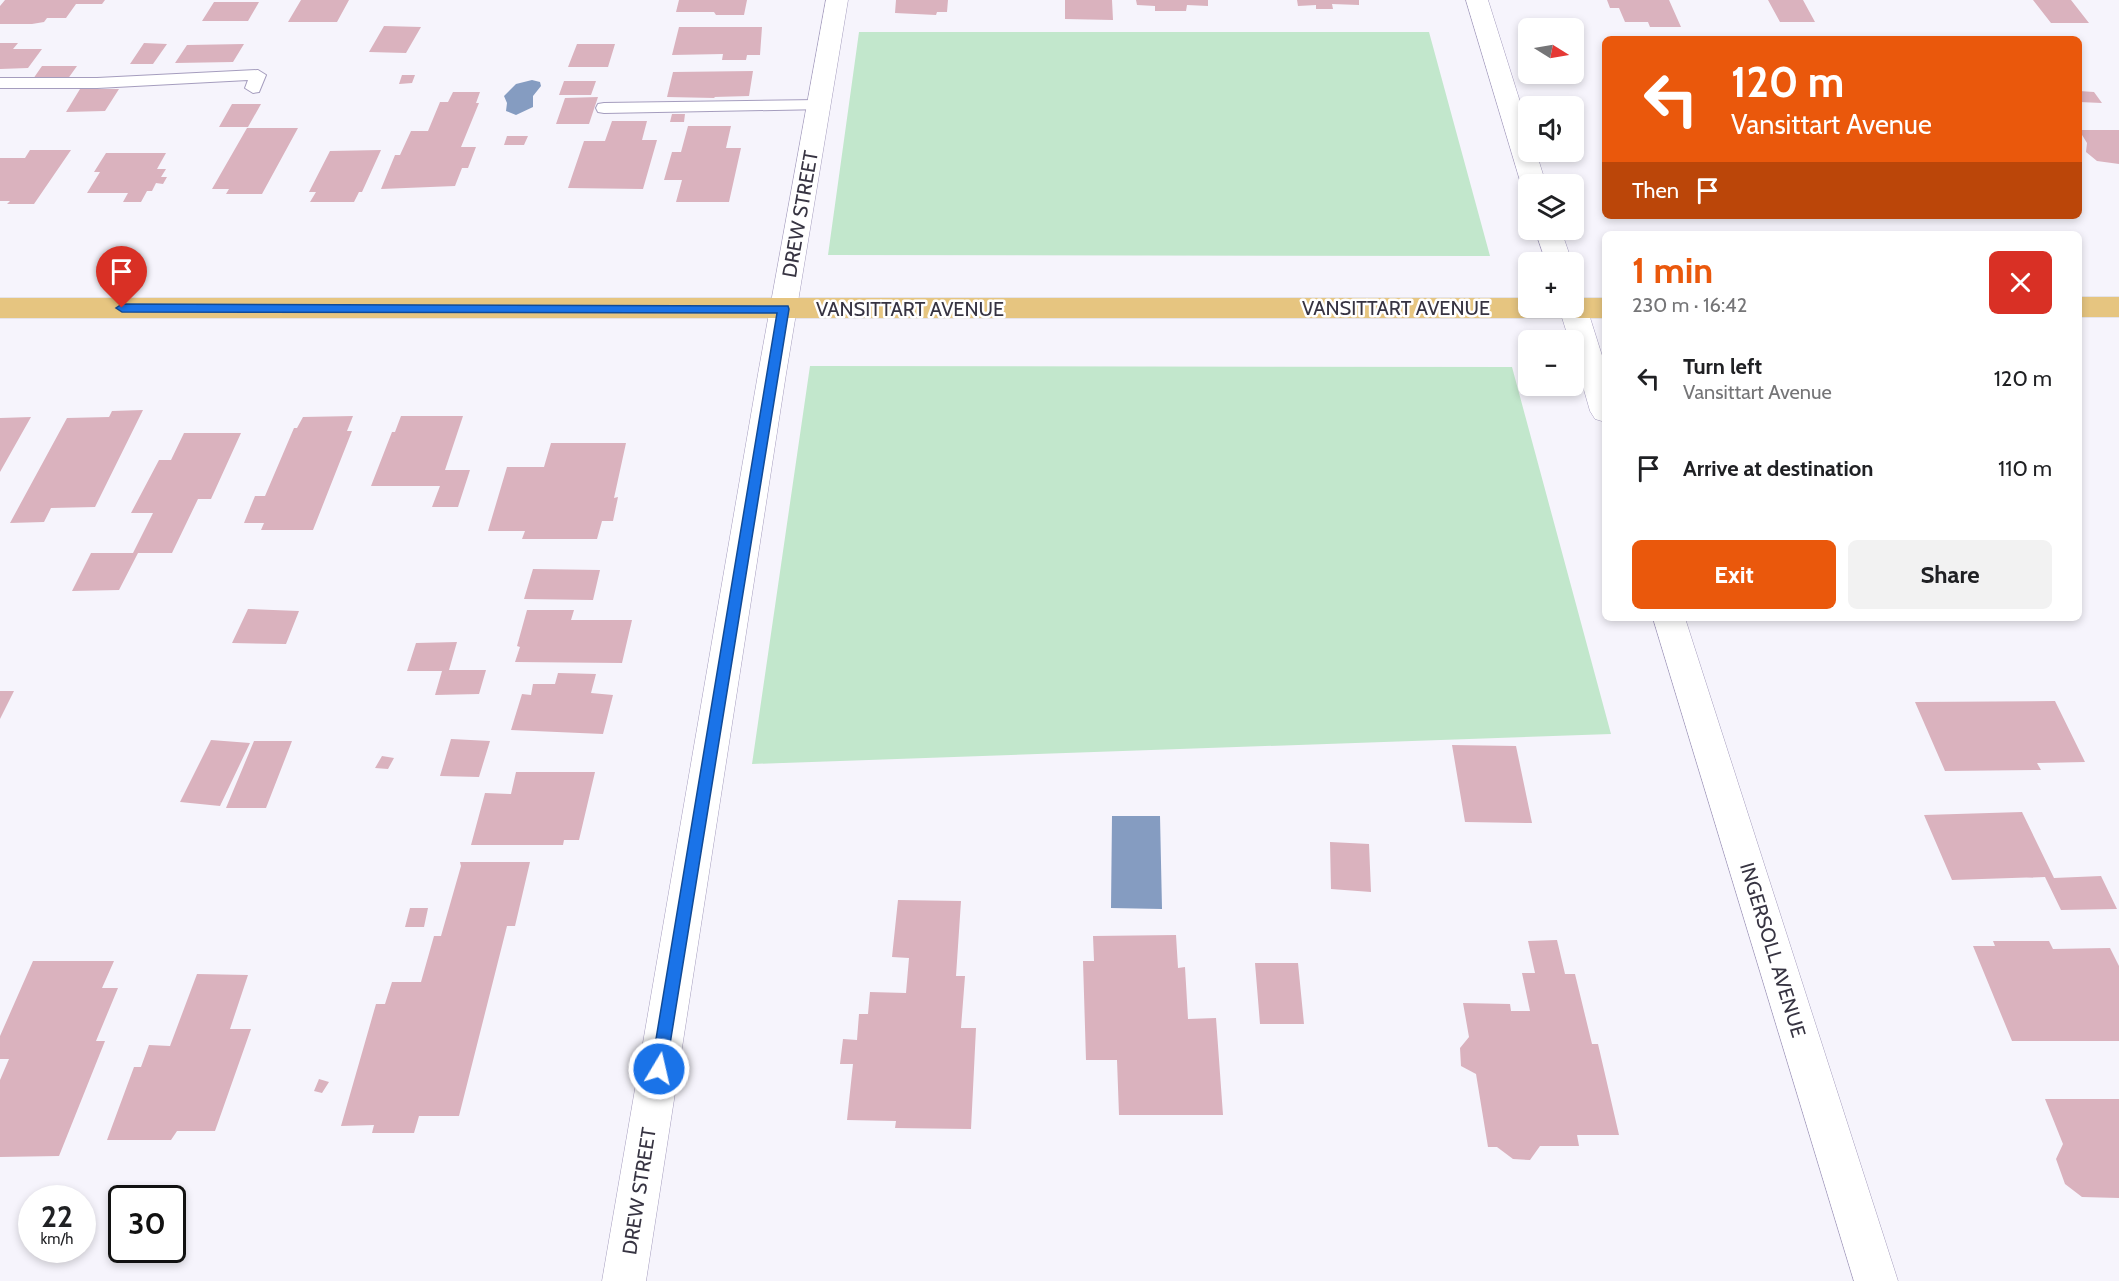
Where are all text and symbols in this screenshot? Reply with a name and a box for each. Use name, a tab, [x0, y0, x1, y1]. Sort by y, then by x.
north arrow	[1518, 18, 1584, 84]
map controls	[1518, 18, 1584, 396]
text: 120 m	[1731, 56, 1844, 108]
icon: left	[1632, 60, 1710, 138]
button: sound	[1518, 96, 1584, 162]
text: Vansittart Avenue	[1731, 108, 1932, 141]
street label: DREW STREET	[777, 148, 823, 279]
button: layers	[1518, 174, 1584, 240]
icon: arrive	[1691, 174, 1724, 207]
text: Then	[1632, 177, 1679, 204]
pin	[96, 246, 147, 308]
text: 1 min	[1632, 248, 1713, 292]
button: close	[1989, 251, 2052, 314]
button: +	[1518, 252, 1584, 318]
icon: arrive	[105, 255, 138, 288]
text: 230 m · 16:42	[1632, 293, 1747, 317]
street label: VANSITTART AVENUE	[1302, 296, 1490, 320]
street label: VANSITTART AVENUE	[816, 297, 1004, 321]
button: −	[1518, 330, 1584, 396]
text: Turn left	[1683, 353, 1762, 380]
icon: left	[1632, 362, 1665, 395]
text: 120 m	[1994, 365, 2052, 392]
text: Vansittart Avenue	[1683, 380, 1832, 404]
icon: arrive	[1632, 452, 1665, 485]
text: Arrive at destination	[1683, 455, 1873, 482]
text: 110 m	[1998, 455, 2052, 482]
button: Exit	[1632, 540, 1836, 609]
button: Share	[1848, 540, 2052, 609]
street label: INGERSOLL AVENUE	[1735, 860, 1811, 1040]
position arrow	[627, 1037, 691, 1101]
street label: DREW STREET	[617, 1125, 661, 1256]
speed limit sign: 30	[108, 1185, 186, 1263]
text: 22	[41, 1198, 73, 1235]
text: km/h	[41, 1230, 73, 1248]

